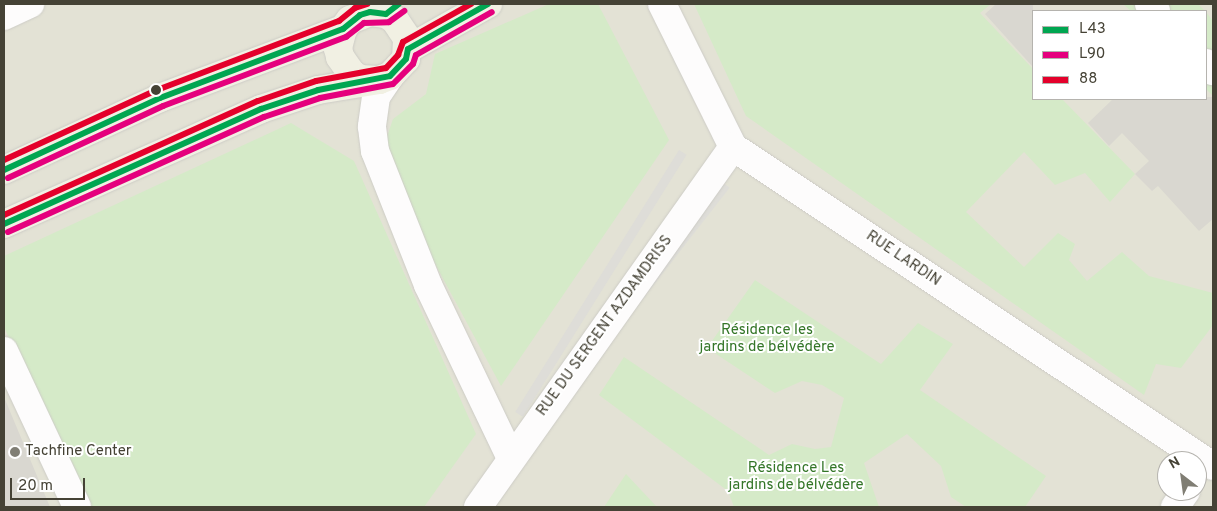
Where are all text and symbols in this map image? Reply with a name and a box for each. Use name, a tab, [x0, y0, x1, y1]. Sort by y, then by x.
legend	[1032, 10, 1207, 100]
text: L43	[1079, 20, 1106, 39]
text: L90	[1079, 45, 1105, 64]
text: 88	[1079, 70, 1097, 89]
unlabelled marker	[151, 85, 161, 95]
street label: RUE LARDIN	[862, 227, 944, 291]
street label: RUE DU SERGENT AZDAMDRISS	[533, 232, 677, 420]
park label: Résidence les jardins de bélvédère	[700, 321, 834, 356]
place label: Tachfine Center	[25, 443, 132, 461]
marker: Tachfine Center	[9, 446, 21, 458]
north arrow	[1157, 451, 1207, 501]
text: N	[1166, 454, 1183, 473]
park label: Résidence Les jardins de bélvédère	[729, 459, 863, 494]
scale bar	[12, 468, 88, 500]
text: 20 m	[18, 477, 53, 496]

